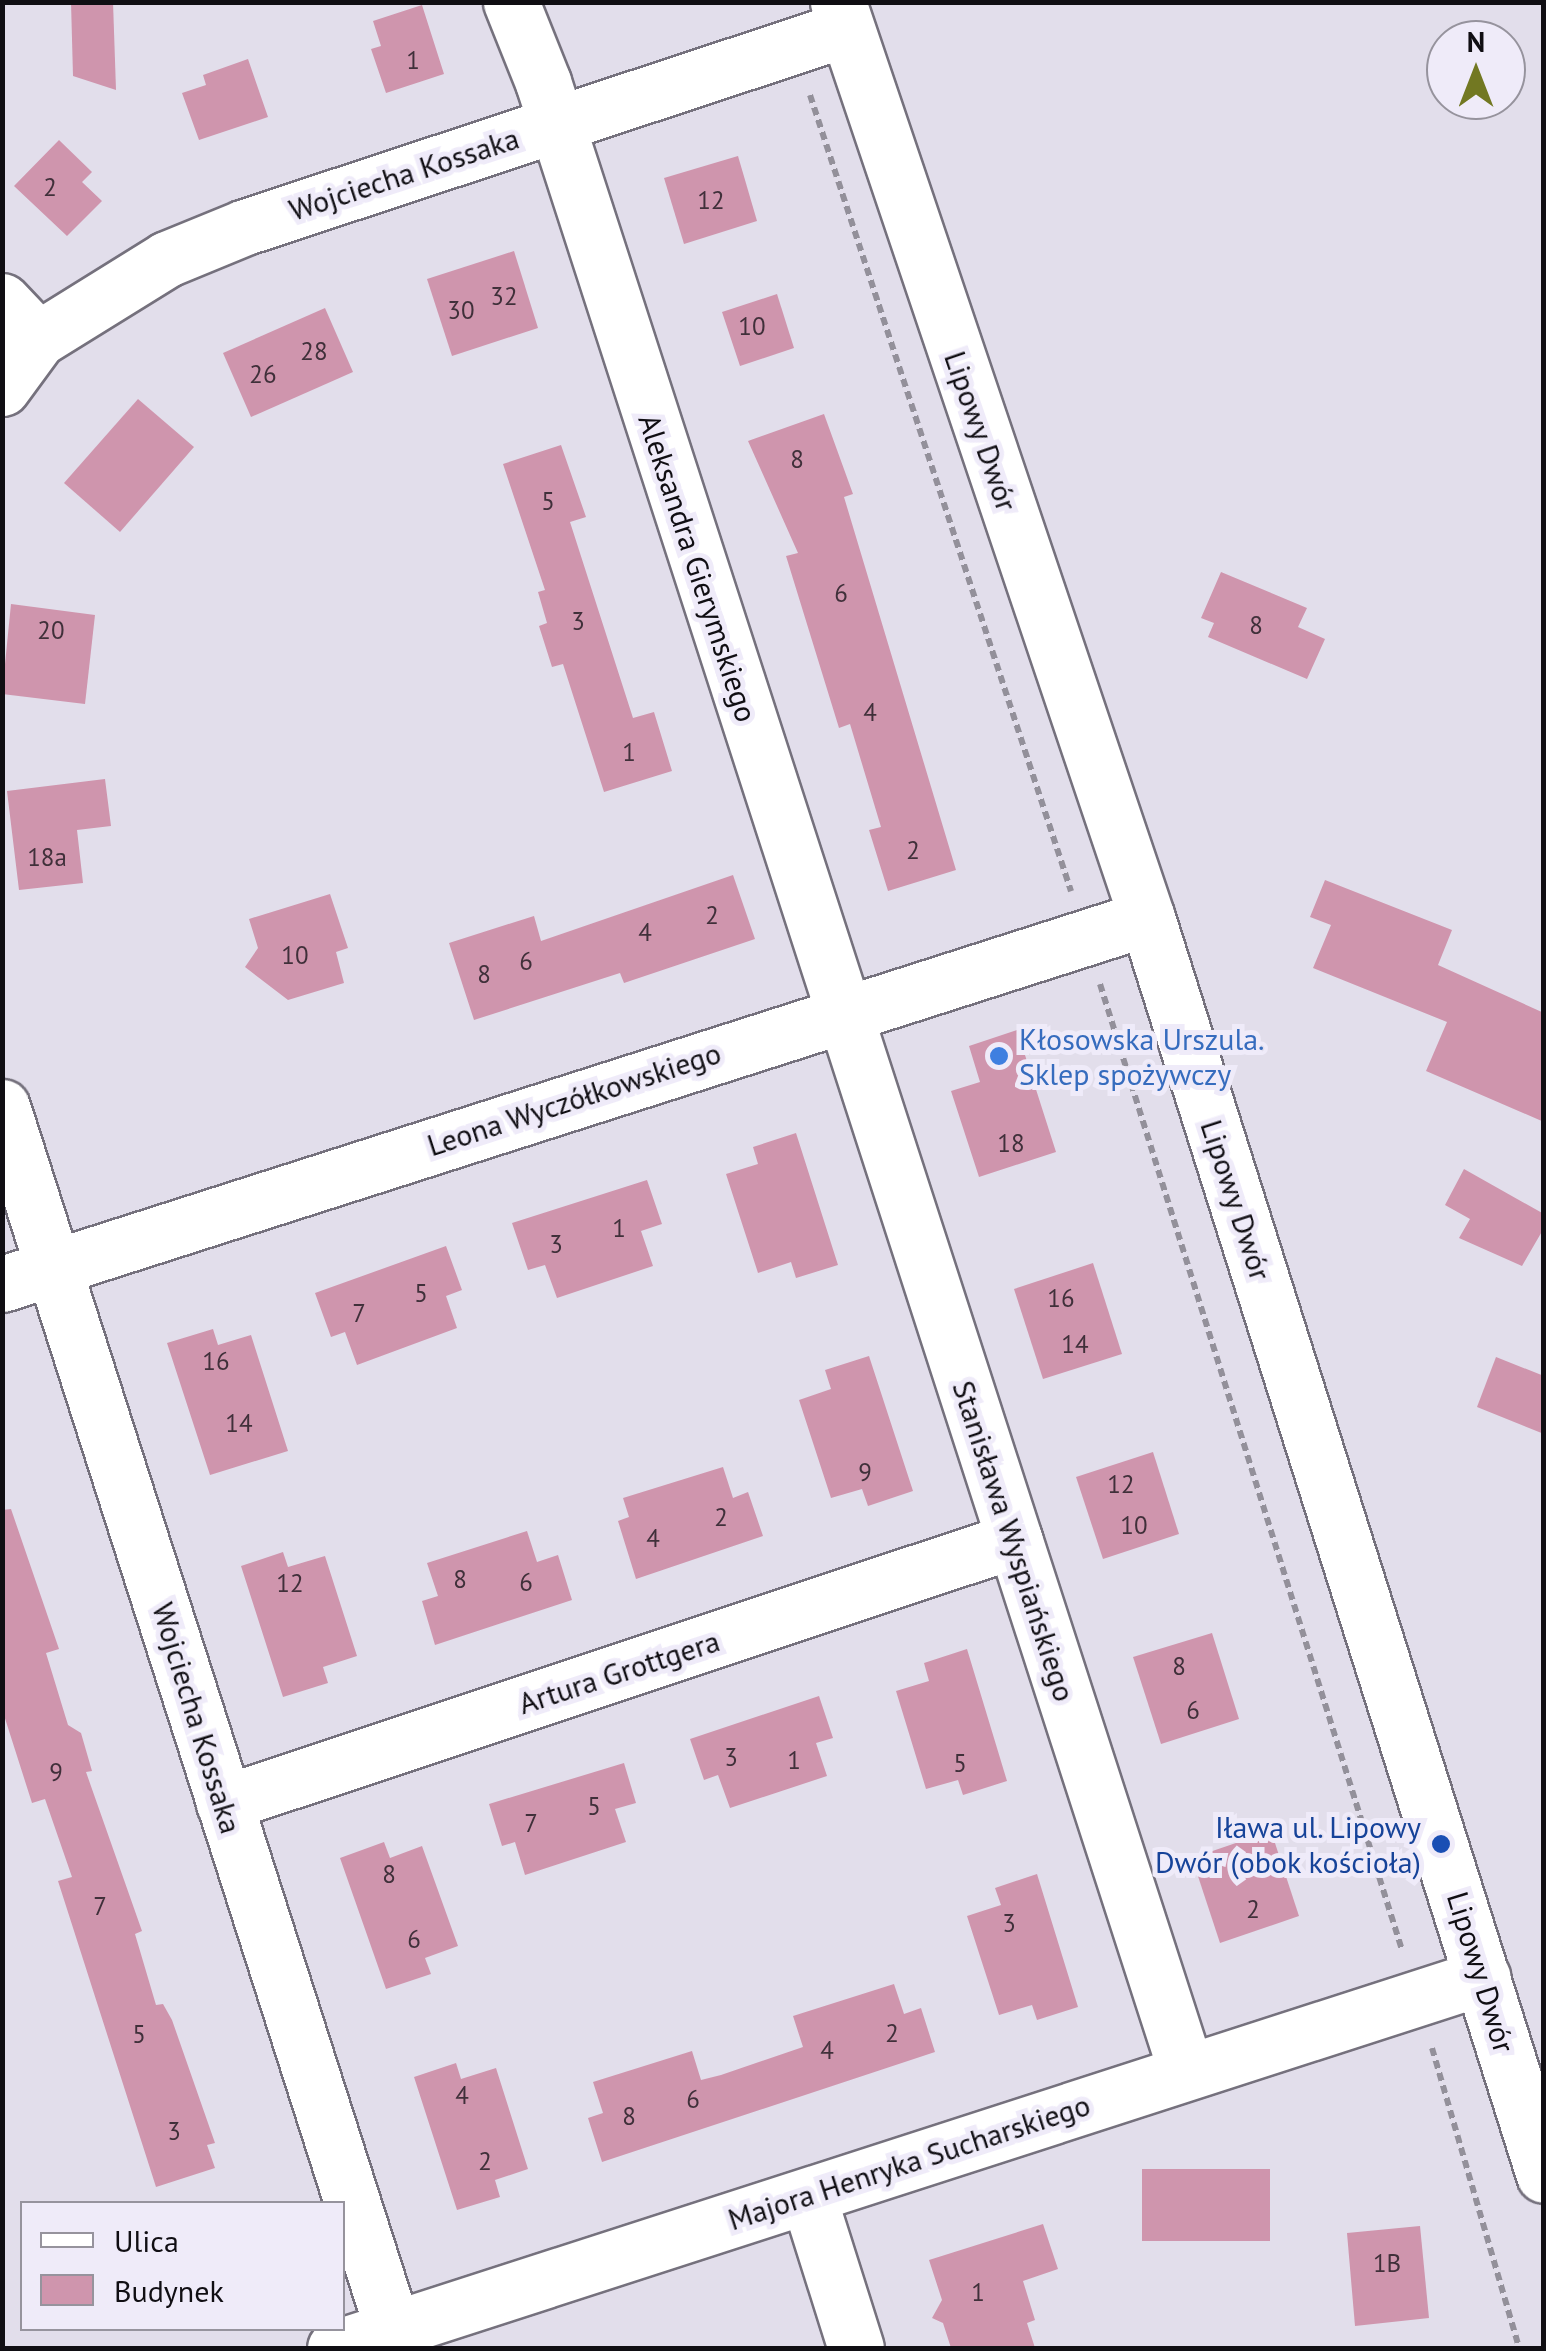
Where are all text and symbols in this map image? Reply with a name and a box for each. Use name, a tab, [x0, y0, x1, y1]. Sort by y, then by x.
north arrow	[1426, 20, 1526, 120]
text: N	[1467, 23, 1485, 60]
house number: 1	[406, 45, 420, 75]
street label: Wojciecha Kossaka	[285, 120, 523, 228]
house number: 2	[43, 172, 57, 202]
house number: 12	[697, 185, 725, 215]
house number: 32	[490, 281, 518, 311]
house number: 30	[447, 295, 475, 325]
house number: 10	[738, 311, 766, 341]
house number: 28	[300, 336, 328, 366]
street label: Lipowy Dwór	[937, 346, 1025, 516]
house number: 26	[249, 359, 277, 389]
street label: Aleksandra Gierymskiego	[631, 410, 765, 726]
house number: 8	[790, 444, 804, 474]
house number: 5	[541, 486, 555, 516]
house number: 6	[834, 578, 848, 608]
house number: 3	[571, 606, 585, 636]
house number: 8	[1249, 610, 1263, 640]
house number: 20	[37, 615, 65, 645]
house number: 4	[863, 697, 877, 727]
house number: 1	[622, 737, 636, 767]
house number: 2	[906, 835, 920, 865]
house number: 18a	[27, 842, 67, 872]
house number: 2	[705, 900, 719, 930]
house number: 4	[638, 917, 652, 947]
house number: 10	[281, 940, 309, 970]
house number: 6	[519, 946, 533, 976]
house number: 8	[477, 959, 491, 989]
place label: Kłosowska Urszula. Sklep spożywczy	[1019, 1021, 1264, 1092]
street label: Leona Wyczółkowskiego	[423, 1034, 725, 1164]
marker: Kłosowska Urszula. Sklep spożywczy	[988, 1045, 1010, 1067]
street label: Lipowy Dwór	[1193, 1115, 1279, 1285]
house number: 18	[997, 1128, 1025, 1158]
house number: 1	[612, 1213, 626, 1243]
house number: 3	[549, 1229, 563, 1259]
house number: 5	[414, 1278, 428, 1308]
house number: 16	[1047, 1283, 1075, 1313]
house number: 7	[352, 1298, 366, 1328]
house number: 14	[1061, 1329, 1089, 1359]
house number: 16	[202, 1346, 230, 1376]
street label: Stanisława Wyspiańskiego	[945, 1376, 1083, 1706]
house number: 14	[225, 1408, 253, 1438]
house number: 9	[858, 1457, 872, 1487]
house number: 12	[1107, 1469, 1135, 1499]
house number: 2	[714, 1502, 728, 1532]
house number: 10	[1120, 1510, 1148, 1540]
house number: 4	[646, 1523, 660, 1553]
house number: 8	[453, 1564, 467, 1594]
house number: 6	[519, 1567, 533, 1597]
house number: 12	[276, 1568, 304, 1598]
street label: Wojciecha Kossaka	[145, 1598, 249, 1838]
street label: Artura Grottgera	[514, 1623, 724, 1721]
house number: 8	[1172, 1651, 1186, 1681]
house number: 6	[1186, 1695, 1200, 1725]
house number: 3	[724, 1742, 738, 1772]
house number: 1	[787, 1745, 801, 1775]
house number: 5	[953, 1748, 967, 1778]
house number: 9	[49, 1757, 63, 1787]
house number: 5	[587, 1791, 601, 1821]
house number: 7	[524, 1808, 538, 1838]
place label: Iława ul. Lipowy Dwór (obok kościoła)	[1154, 1809, 1421, 1880]
marker: Iława ul. Lipowy Dwór (obok kościoła)	[1430, 1833, 1452, 1855]
house number: 8	[382, 1859, 396, 1889]
street label: Lipowy Dwór	[1439, 1887, 1523, 2057]
house number: 7	[93, 1891, 107, 1921]
house number: 2	[1246, 1894, 1260, 1924]
house number: 3	[1002, 1908, 1016, 1938]
house number: 6	[407, 1924, 421, 1954]
house number: 2	[885, 2018, 899, 2048]
house number: 5	[132, 2019, 146, 2049]
house number: 4	[820, 2035, 834, 2065]
house number: 4	[455, 2080, 469, 2110]
house number: 6	[686, 2084, 700, 2114]
street label: Majora Henryka Sucharskiego	[724, 2086, 1094, 2238]
house number: 8	[622, 2101, 636, 2131]
house number: 3	[167, 2116, 181, 2146]
house number: 2	[478, 2146, 492, 2176]
legend	[20, 2201, 345, 2331]
text: Ulica	[114, 2221, 179, 2260]
house number: 1B	[1373, 2248, 1401, 2278]
text: Budynek	[114, 2271, 224, 2310]
house number: 1	[971, 2277, 985, 2307]

